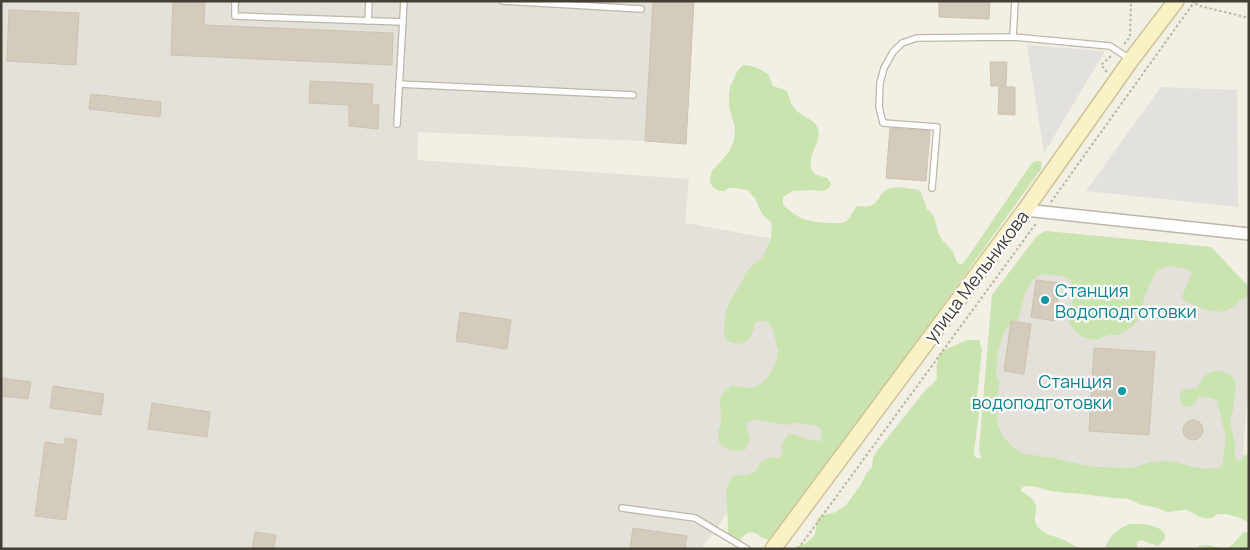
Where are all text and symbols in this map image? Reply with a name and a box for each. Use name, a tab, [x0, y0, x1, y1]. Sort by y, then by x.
street label: улица Мельникова	[918, 205, 1034, 347]
place label: Станция Водоподготовки	[1055, 278, 1197, 323]
marker: Станция Водоподготовки	[1039, 294, 1051, 306]
place label: Станция водоподготовки	[972, 369, 1112, 414]
marker: Станция водоподготовки	[1116, 385, 1128, 397]

